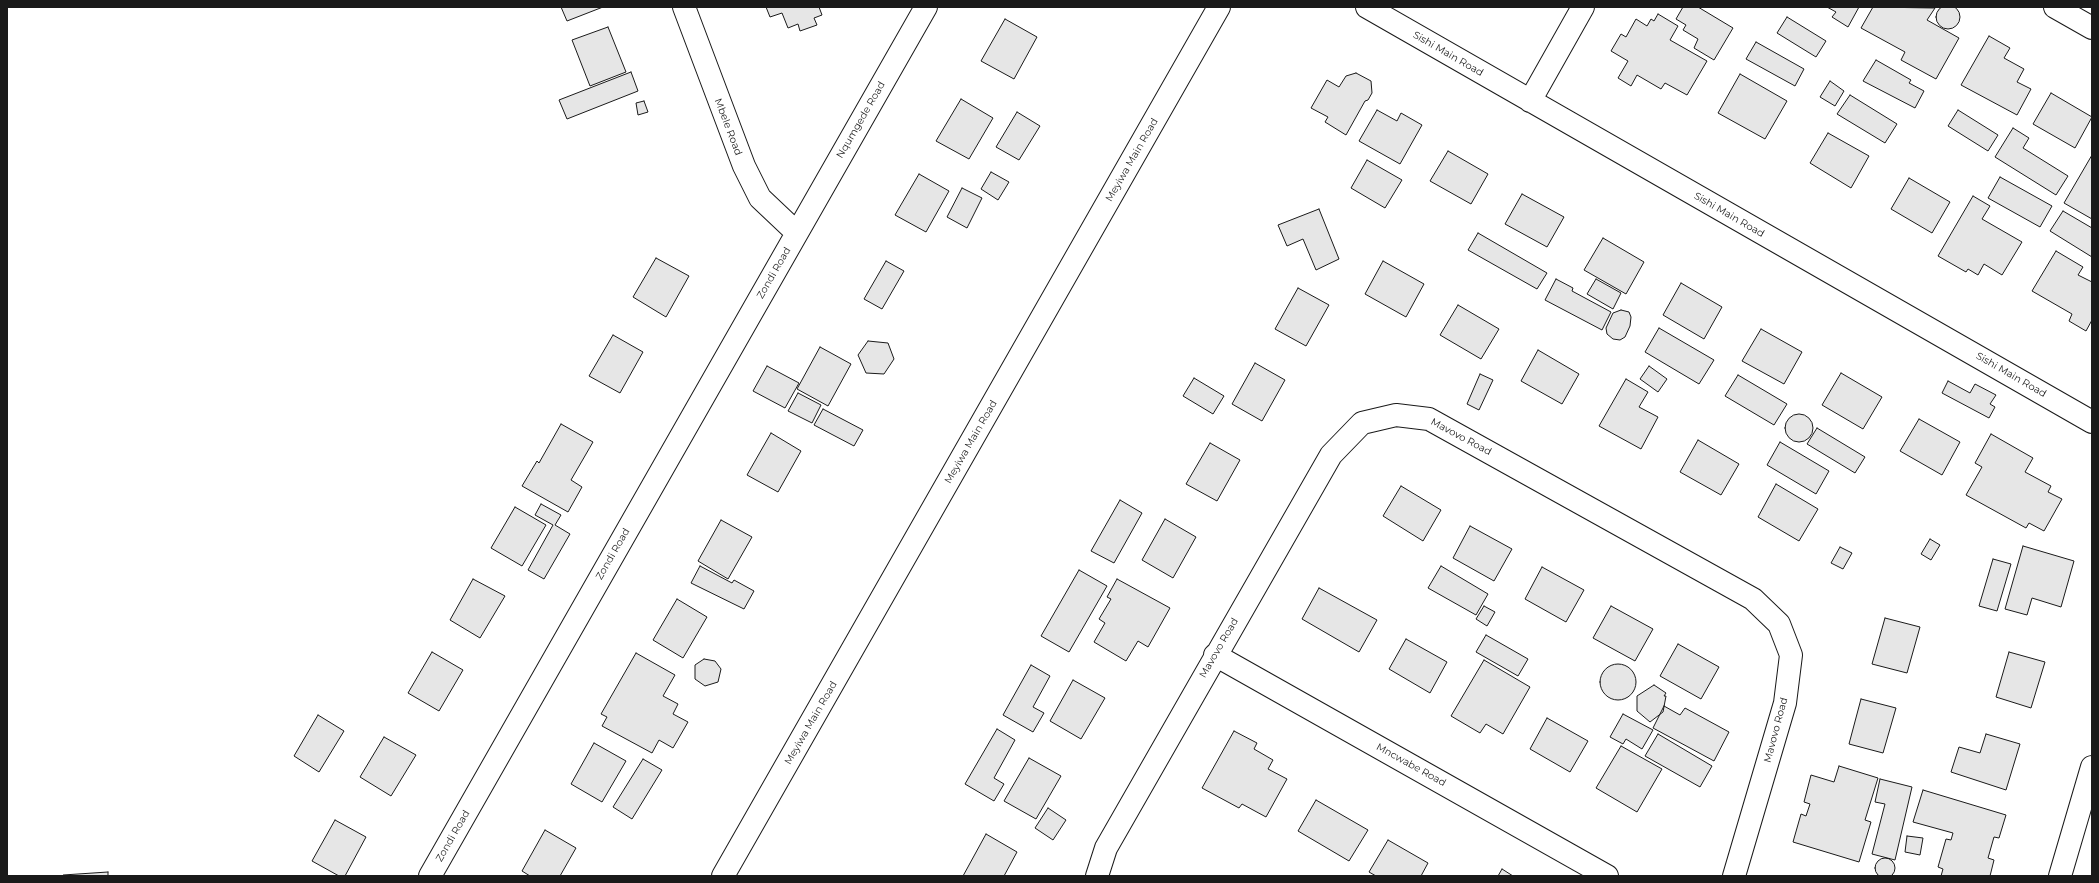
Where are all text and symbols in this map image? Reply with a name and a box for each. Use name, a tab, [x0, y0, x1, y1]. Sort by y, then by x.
street label: Sishi Main Road	[1411, 29, 1485, 79]
street label: Nqumgede Road	[834, 79, 888, 161]
street label: Mbele Road	[712, 97, 744, 157]
street label: Meyiwa Main Road	[1103, 116, 1161, 204]
street label: Sishi Main Road	[1692, 190, 1766, 240]
street label: Zondi Road	[754, 245, 794, 301]
street label: Sishi Main Road	[1974, 350, 2048, 400]
street label: Meyiwa Main Road	[942, 398, 1000, 486]
street label: Mavovo Road	[1429, 416, 1493, 458]
street label: Zondi Road	[593, 526, 633, 582]
street label: Mavovo Road	[1197, 616, 1241, 680]
street label: Meyiwa Main Road	[782, 679, 840, 767]
street label: Mavovo Road	[1762, 696, 1790, 764]
street label: Mncwabe Road	[1374, 741, 1448, 789]
street label: Zondi Road	[433, 808, 473, 864]

